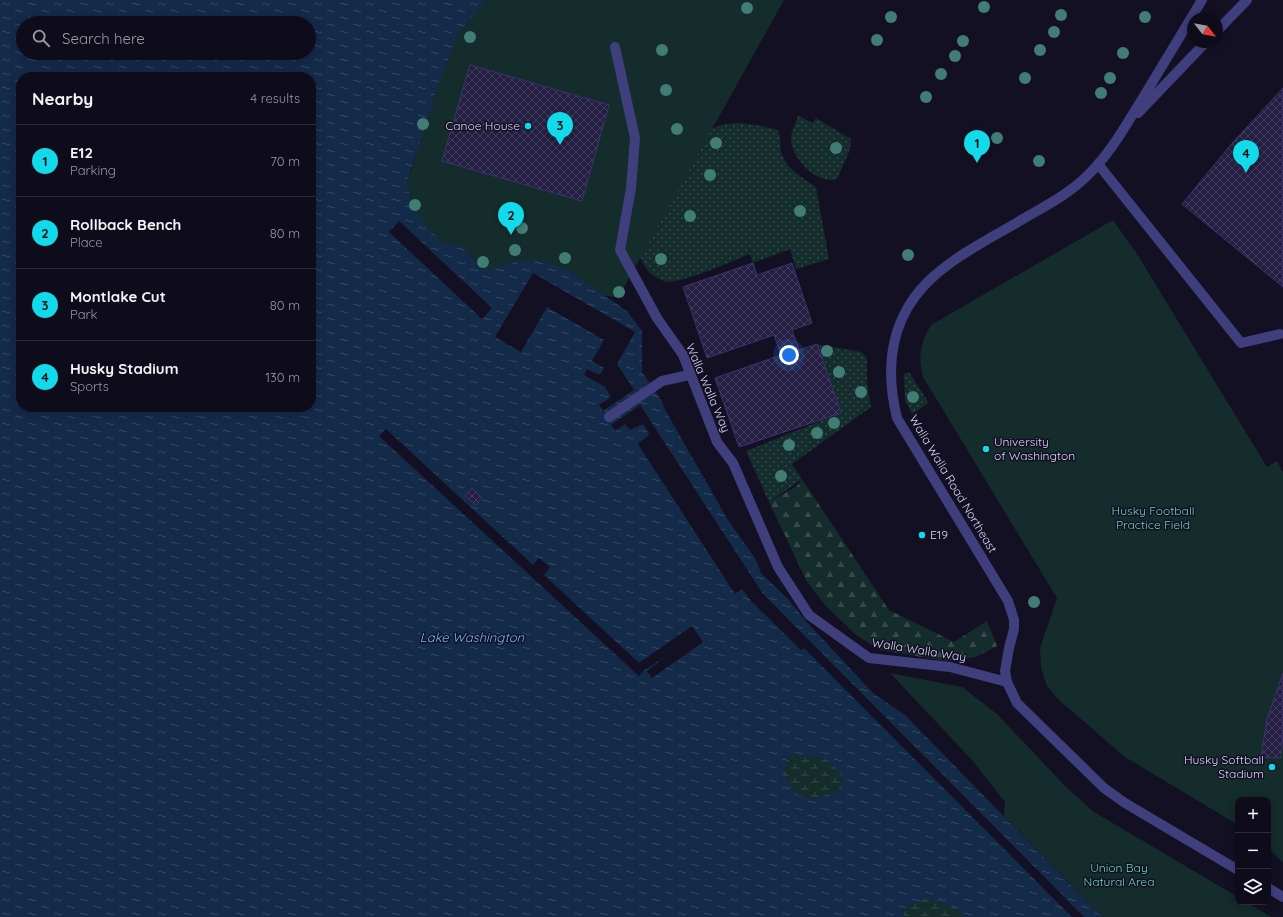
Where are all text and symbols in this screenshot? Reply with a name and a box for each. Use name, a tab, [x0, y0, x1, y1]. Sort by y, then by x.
north arrow	[1187, 12, 1223, 48]
search box	[16, 16, 316, 60]
icon: search	[30, 27, 52, 49]
text: Search here	[62, 29, 145, 48]
text: Nearby	[32, 88, 93, 109]
text: 4 results	[250, 90, 300, 106]
pin: 3	[547, 112, 573, 145]
place label: Canoe House	[446, 118, 520, 133]
marker: Canoe House	[523, 121, 533, 131]
pin: 1	[964, 130, 990, 163]
pin: 4	[1233, 140, 1259, 173]
text: E12	[70, 143, 93, 162]
text: 1	[42, 153, 48, 169]
text: 70 m	[270, 153, 300, 169]
text: Parking	[70, 162, 116, 178]
pin: 2	[498, 202, 524, 235]
text: Rollback Bench	[70, 215, 181, 234]
text: 2	[41, 225, 49, 241]
text: 80 m	[270, 225, 300, 241]
text: Place	[70, 234, 103, 250]
text: Montlake Cut	[70, 287, 166, 306]
text: 3	[42, 297, 48, 313]
text: 80 m	[270, 297, 300, 313]
text: Park	[70, 306, 98, 322]
street label: Walla Walla Way	[683, 341, 734, 435]
your location	[779, 345, 799, 365]
text: Husky Stadium	[70, 359, 178, 378]
text: 4	[41, 369, 49, 385]
text: 130 m	[265, 369, 300, 385]
text: Sports	[70, 378, 109, 394]
street label: Walla Walla Road Northeast	[906, 412, 1001, 555]
place label: University of Washington	[994, 434, 1075, 463]
marker: University of Washington	[981, 444, 991, 454]
park label: Husky Football Practice Field	[1112, 503, 1194, 532]
place label: E19	[930, 527, 948, 542]
marker: E19	[917, 530, 927, 540]
water label: Lake Washington	[420, 629, 525, 645]
street label: Walla Walla Way	[871, 635, 967, 664]
place label: Husky Softball Stadium	[1184, 752, 1264, 781]
marker: Husky Softball Stadium	[1267, 762, 1277, 772]
map controls	[1235, 797, 1271, 905]
button: +	[1235, 797, 1271, 833]
button: −	[1235, 833, 1271, 869]
park label: Union Bay Natural Area	[1084, 860, 1154, 889]
button: layers	[1235, 869, 1271, 905]

